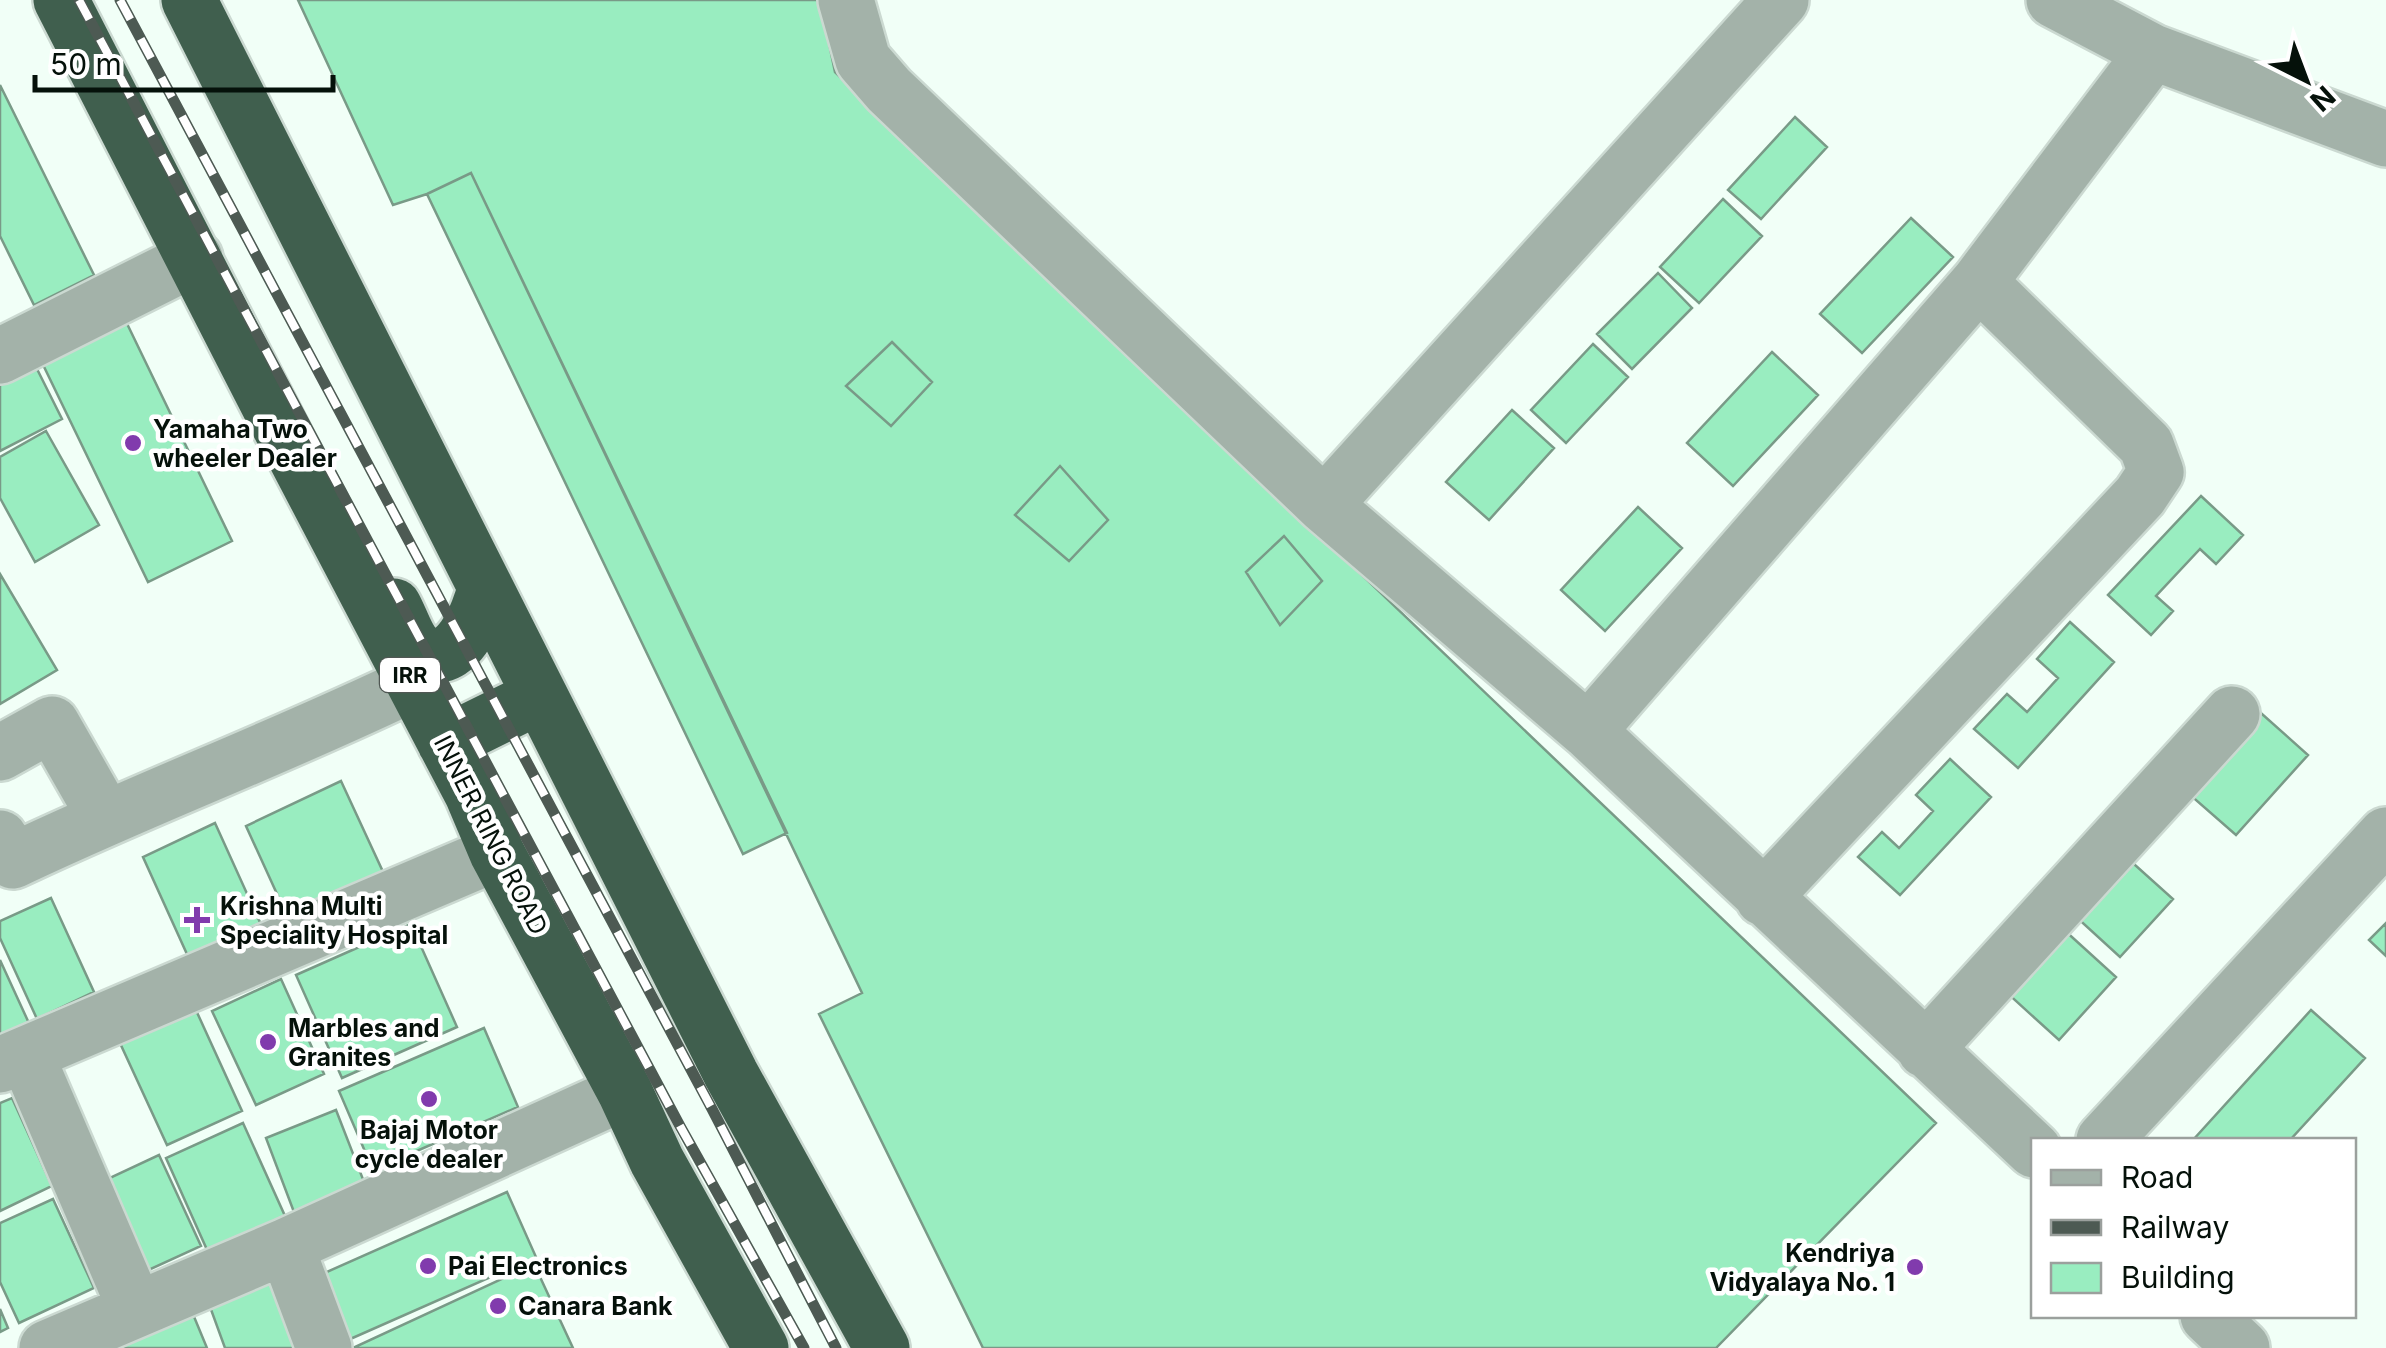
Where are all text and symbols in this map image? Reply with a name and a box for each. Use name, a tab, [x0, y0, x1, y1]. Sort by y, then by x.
scale bar	[35, 30, 332, 92]
north arrow	[2256, 30, 2356, 130]
text: 50 m	[50, 46, 122, 82]
text: N	[2303, 79, 2342, 118]
place label: Yamaha Two wheeler Dealer	[153, 414, 337, 473]
marker: Yamaha Two wheeler Dealer	[122, 432, 144, 454]
road number: IRR	[380, 658, 440, 692]
street label: INNER RING ROAD	[428, 730, 554, 940]
place label: Krishna Multi Speciality Hospital	[220, 891, 448, 950]
marker: Krishna Multi Speciality Hospital	[184, 907, 210, 933]
place label: Marbles and Granites	[288, 1013, 440, 1072]
marker: Marbles and Granites	[257, 1031, 279, 1053]
marker: Bajaj Motor cycle dealer	[418, 1088, 440, 1110]
place label: Bajaj Motor cycle dealer	[355, 1115, 503, 1174]
legend	[2031, 1138, 2356, 1318]
text: Road	[2121, 1159, 2193, 1195]
text: Railway	[2121, 1209, 2229, 1245]
place label: Kendriya Vidyalaya No. 1	[1709, 1238, 1895, 1297]
place label: Pai Electronics	[448, 1251, 628, 1281]
marker: Pai Electronics	[417, 1255, 439, 1277]
marker: Kendriya Vidyalaya No. 1	[1904, 1256, 1926, 1278]
text: Building	[2121, 1259, 2235, 1295]
place label: Canara Bank	[518, 1291, 673, 1321]
marker: Canara Bank	[487, 1295, 509, 1317]

